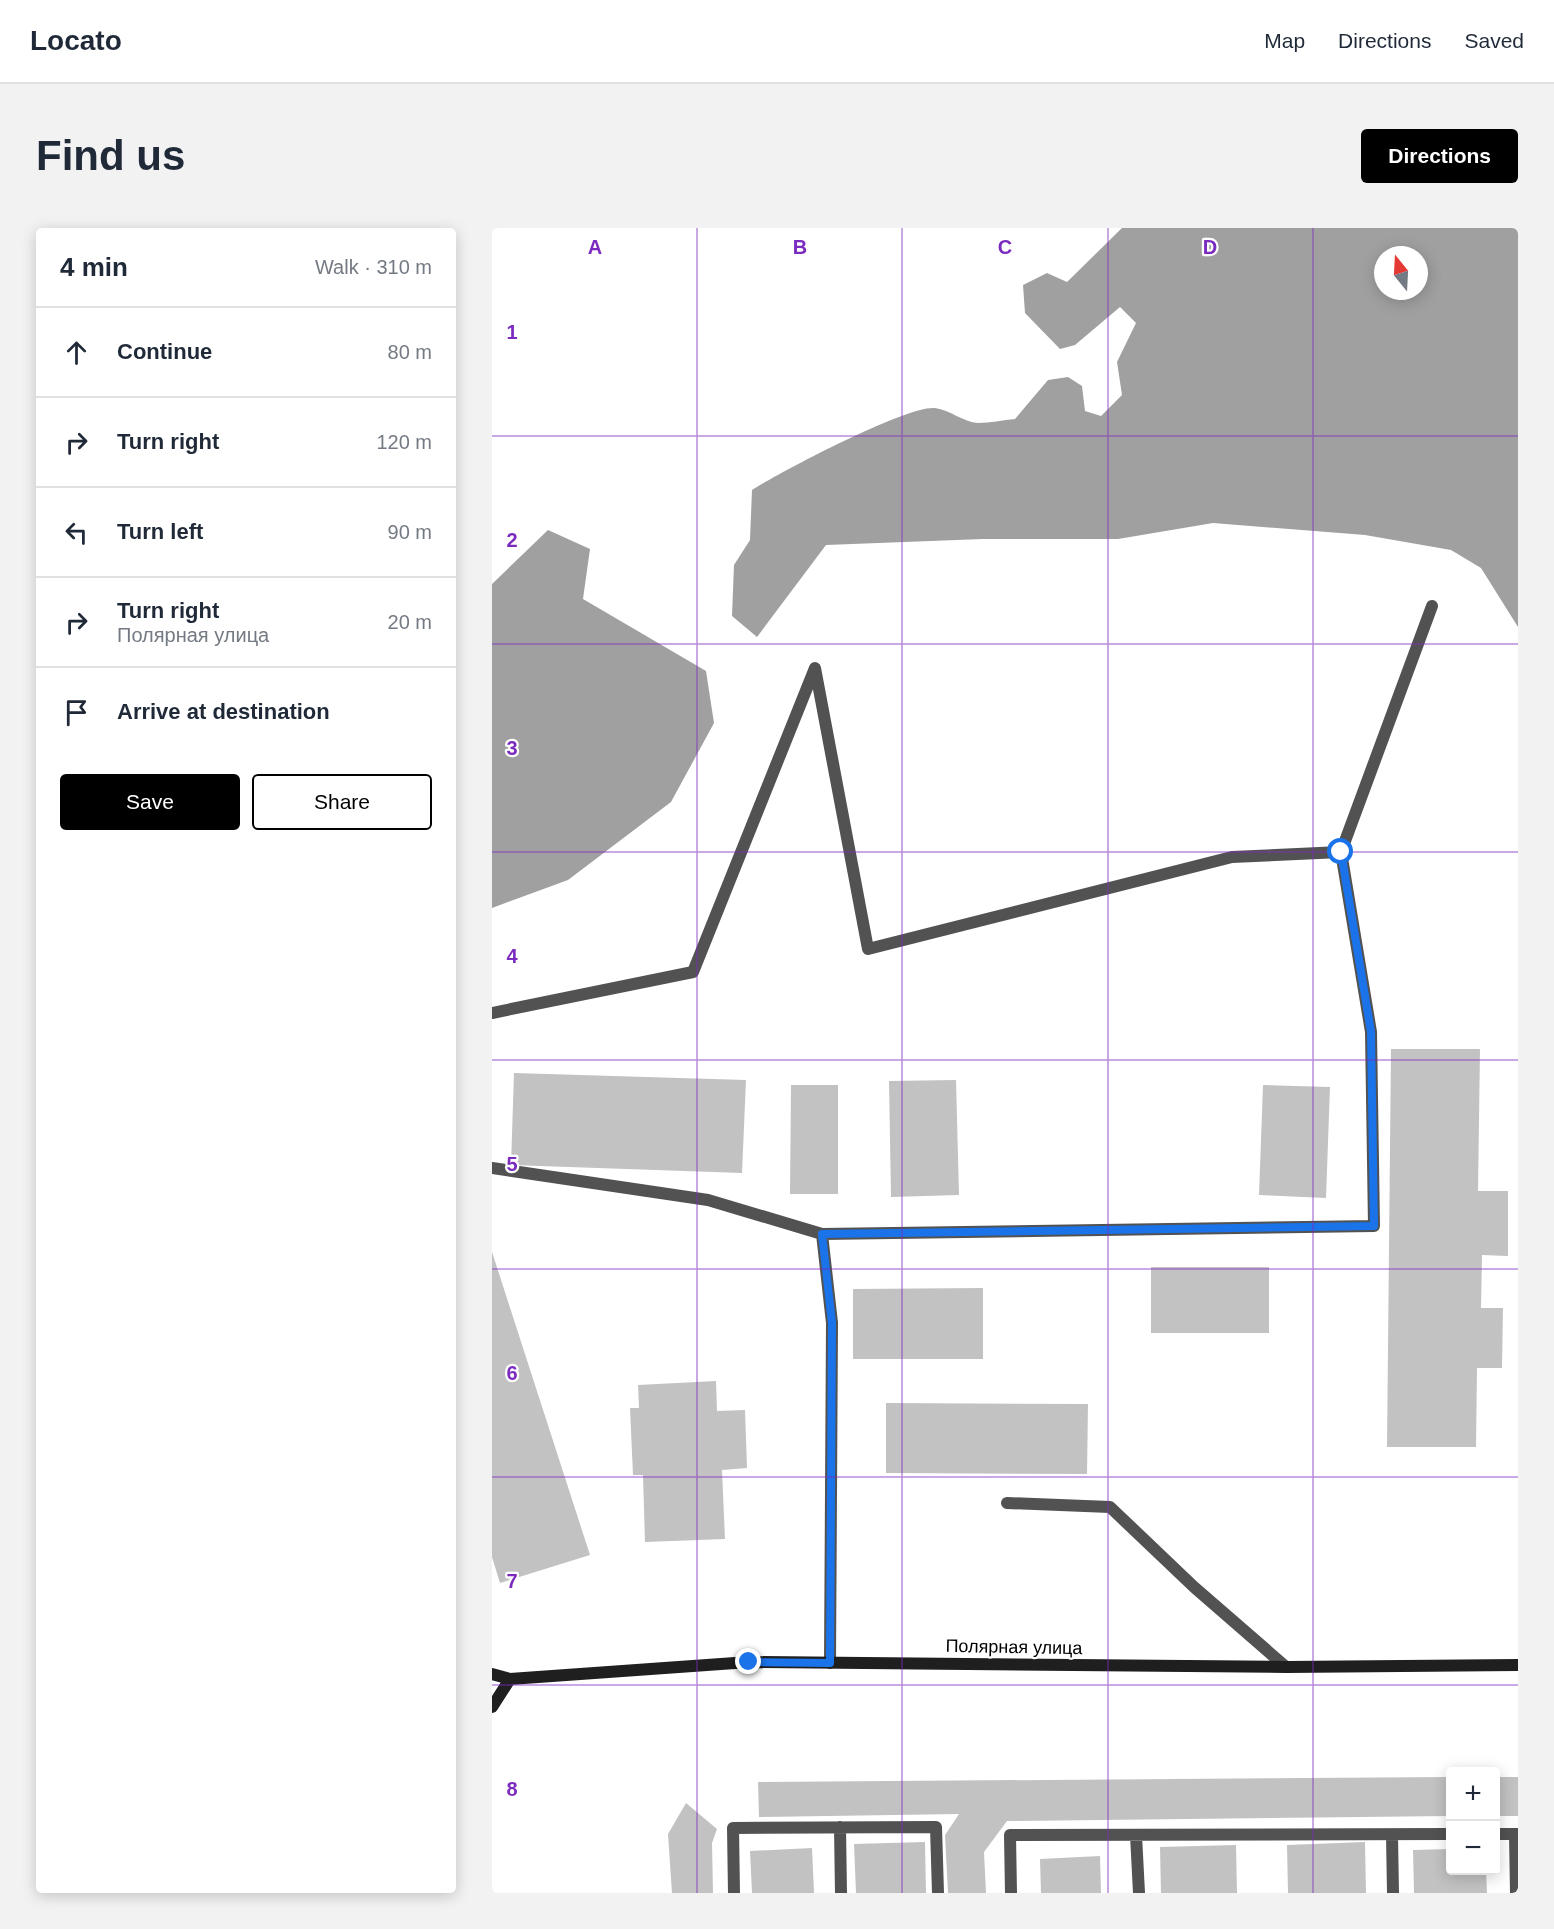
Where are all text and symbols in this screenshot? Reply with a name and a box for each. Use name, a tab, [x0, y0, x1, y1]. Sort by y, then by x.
text: Locato	[30, 25, 122, 56]
text: Map	[1264, 29, 1305, 52]
text: Directions	[1338, 29, 1431, 52]
text: Saved	[1464, 29, 1524, 52]
button: Directions	[1361, 129, 1518, 183]
text: Find us	[36, 132, 185, 179]
text: A	[588, 236, 602, 258]
text: B	[793, 236, 807, 258]
text: C	[998, 236, 1012, 258]
text: D	[1203, 236, 1217, 258]
north arrow	[1374, 246, 1428, 300]
text: 4 min	[60, 252, 128, 282]
text: Walk · 310 m	[315, 256, 432, 278]
text: 1	[506, 321, 518, 343]
icon: ahead	[60, 336, 93, 369]
text: Continue	[117, 339, 212, 364]
text: 80 m	[388, 341, 432, 363]
icon: right	[60, 426, 93, 459]
text: Turn right	[117, 429, 219, 454]
text: 120 m	[376, 431, 432, 453]
icon: left	[60, 516, 93, 549]
text: Turn left	[117, 519, 203, 544]
text: 90 m	[388, 521, 432, 543]
text: 2	[506, 529, 518, 551]
text: Turn right	[117, 598, 219, 623]
icon: right	[60, 606, 93, 639]
text: 20 m	[388, 611, 432, 633]
text: Полярная улица	[117, 624, 269, 646]
icon: arrive	[60, 696, 93, 729]
text: Arrive at destination	[117, 699, 330, 724]
text: 3	[506, 737, 518, 759]
button: Save	[60, 774, 240, 830]
button: Share	[252, 774, 432, 830]
route start	[1327, 838, 1353, 864]
text: 4	[506, 945, 518, 967]
text: 5	[506, 1153, 518, 1175]
text: 6	[506, 1362, 518, 1384]
text: 7	[506, 1570, 518, 1592]
street label: Полярная улица	[945, 1636, 1084, 1658]
route end	[735, 1648, 761, 1674]
map controls	[1446, 1767, 1500, 1875]
button: +	[1446, 1767, 1500, 1821]
text: 8	[506, 1778, 518, 1800]
button: −	[1446, 1821, 1500, 1875]

